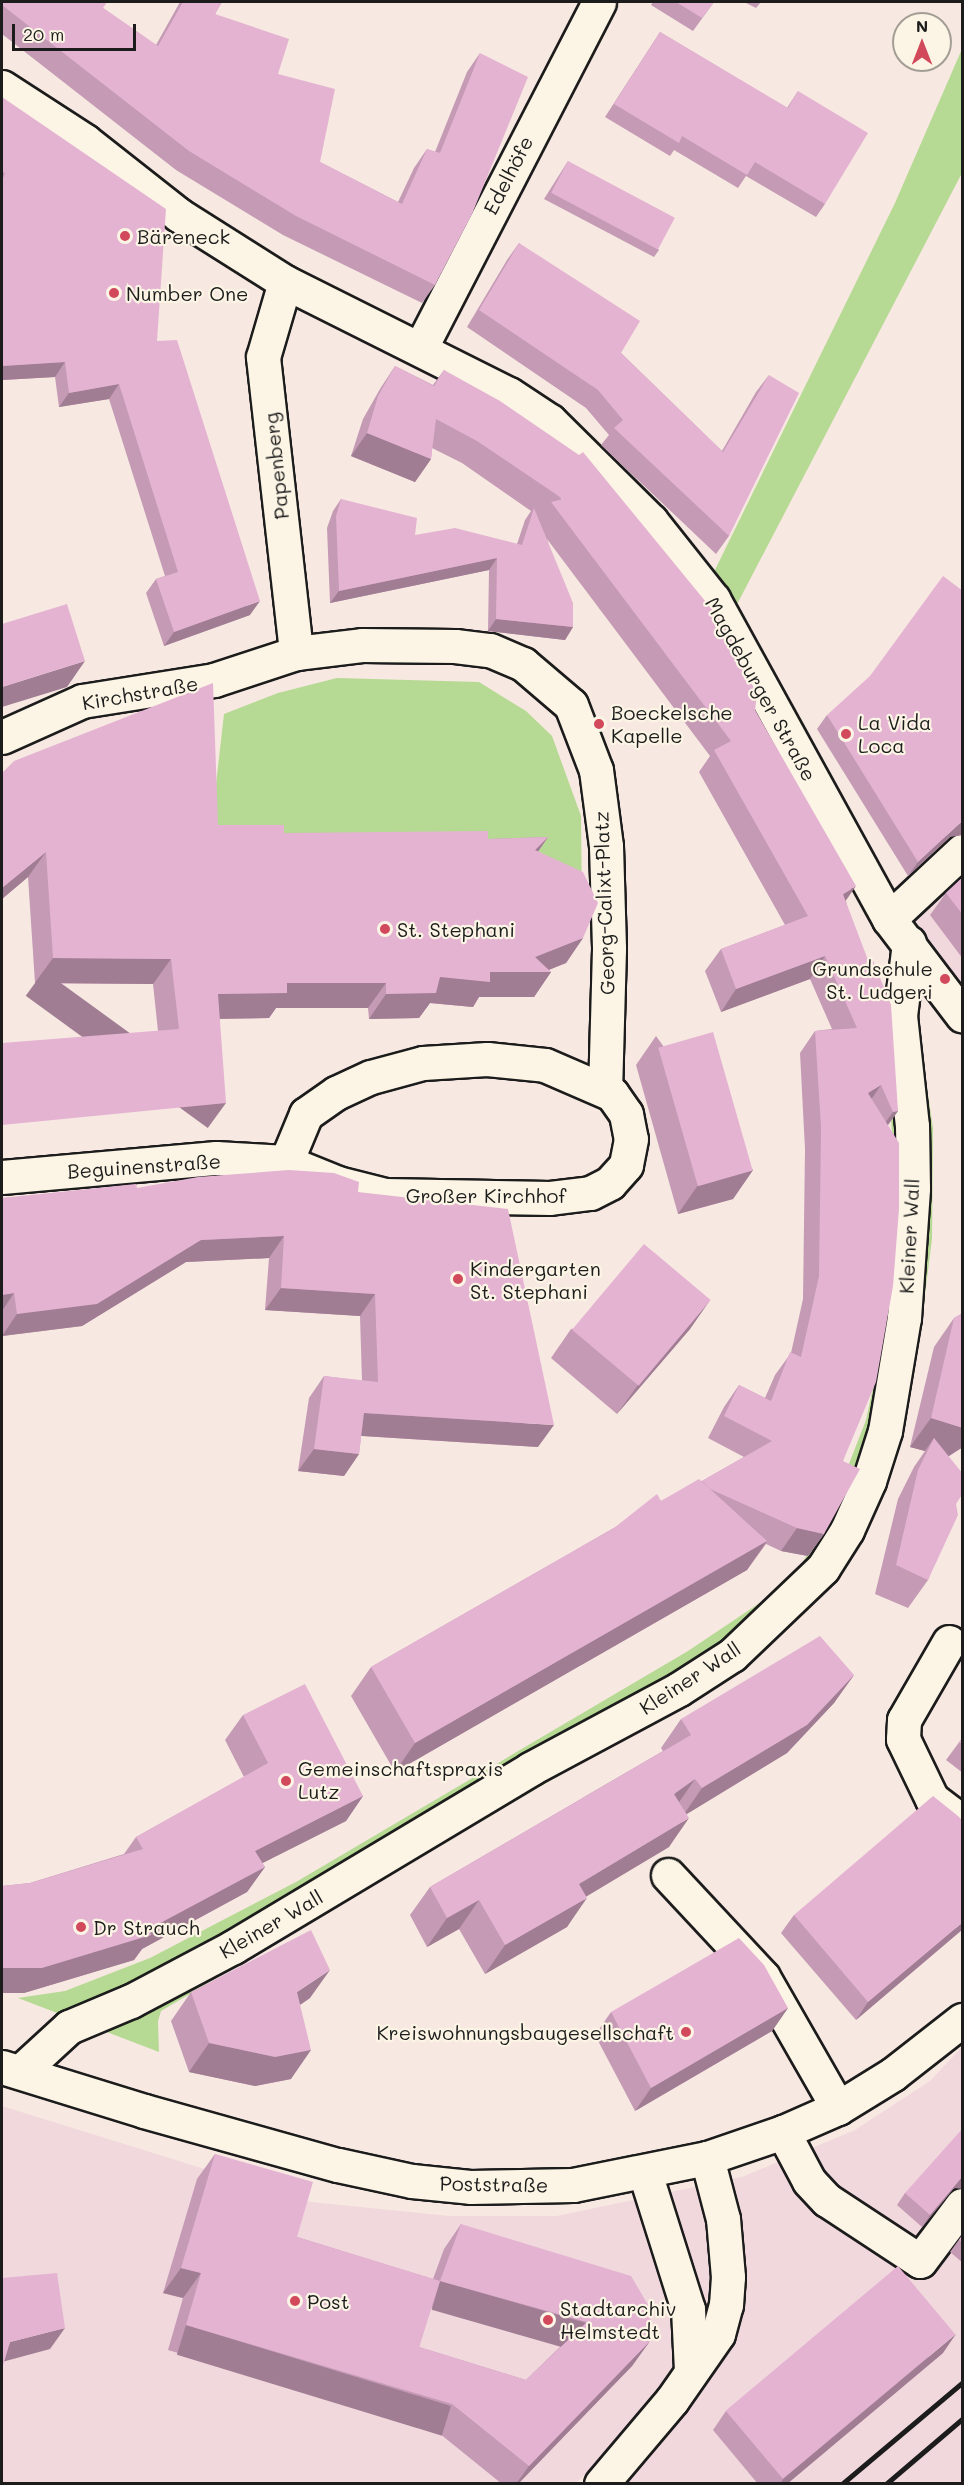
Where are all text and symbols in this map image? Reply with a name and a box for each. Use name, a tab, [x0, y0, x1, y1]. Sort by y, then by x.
scale bar	[15, 12, 140, 50]
north arrow	[892, 12, 952, 72]
text: N	[916, 15, 928, 36]
text: 20 m	[23, 22, 64, 46]
street label: Edelhöfe	[478, 132, 538, 218]
place label: Bäreneck	[137, 224, 230, 248]
marker: Bäreneck	[118, 229, 132, 243]
place label: Number One	[126, 281, 248, 305]
marker: Number One	[107, 286, 121, 300]
street label: Papenberg	[258, 411, 294, 521]
street label: Magdeburger Straße	[700, 593, 822, 785]
street label: Kirchstraße	[80, 671, 200, 715]
place label: Boeckelsche Kapelle	[611, 700, 733, 747]
place label: La Vida Loca	[858, 710, 931, 757]
marker: Boeckelsche Kapelle	[592, 717, 606, 731]
marker: La Vida Loca	[839, 727, 853, 741]
street label: Georg-Calixt-Platz	[589, 811, 619, 995]
place label: St. Stephani	[397, 917, 515, 941]
marker: St. Stephani	[378, 922, 392, 936]
place label: Grundschule St. Ludgeri	[812, 956, 933, 1003]
marker: Grundschule St. Ludgeri	[938, 972, 952, 986]
street label: Beguinenstraße	[66, 1149, 222, 1183]
street label: Kleiner Wall	[894, 1178, 924, 1294]
street label: Großer Kirchhof	[406, 1183, 566, 1207]
place label: Kindergarten St. Stephani	[470, 1256, 601, 1303]
marker: Kindergarten St. Stephani	[451, 1272, 465, 1286]
street label: Kleiner Wall	[635, 1636, 745, 1720]
place label: Gemeinschaftspraxis Lutz	[298, 1757, 503, 1804]
marker: Gemeinschaftspraxis Lutz	[279, 1774, 293, 1788]
street label: Kleiner Wall	[215, 1885, 327, 1963]
place label: Dr Strauch	[93, 1915, 200, 1939]
marker: Dr Strauch	[74, 1920, 88, 1934]
place label: Kreiswohnungsbaugesellschaft	[376, 2020, 674, 2044]
marker: Kreiswohnungsbaugesellschaft	[679, 2025, 693, 2039]
street label: Poststraße	[439, 2171, 549, 2197]
place label: Post	[307, 2289, 350, 2313]
marker: Post	[288, 2294, 302, 2308]
place label: Stadtarchiv Helmstedt	[560, 2296, 676, 2343]
marker: Stadtarchiv Helmstedt	[541, 2313, 555, 2327]

